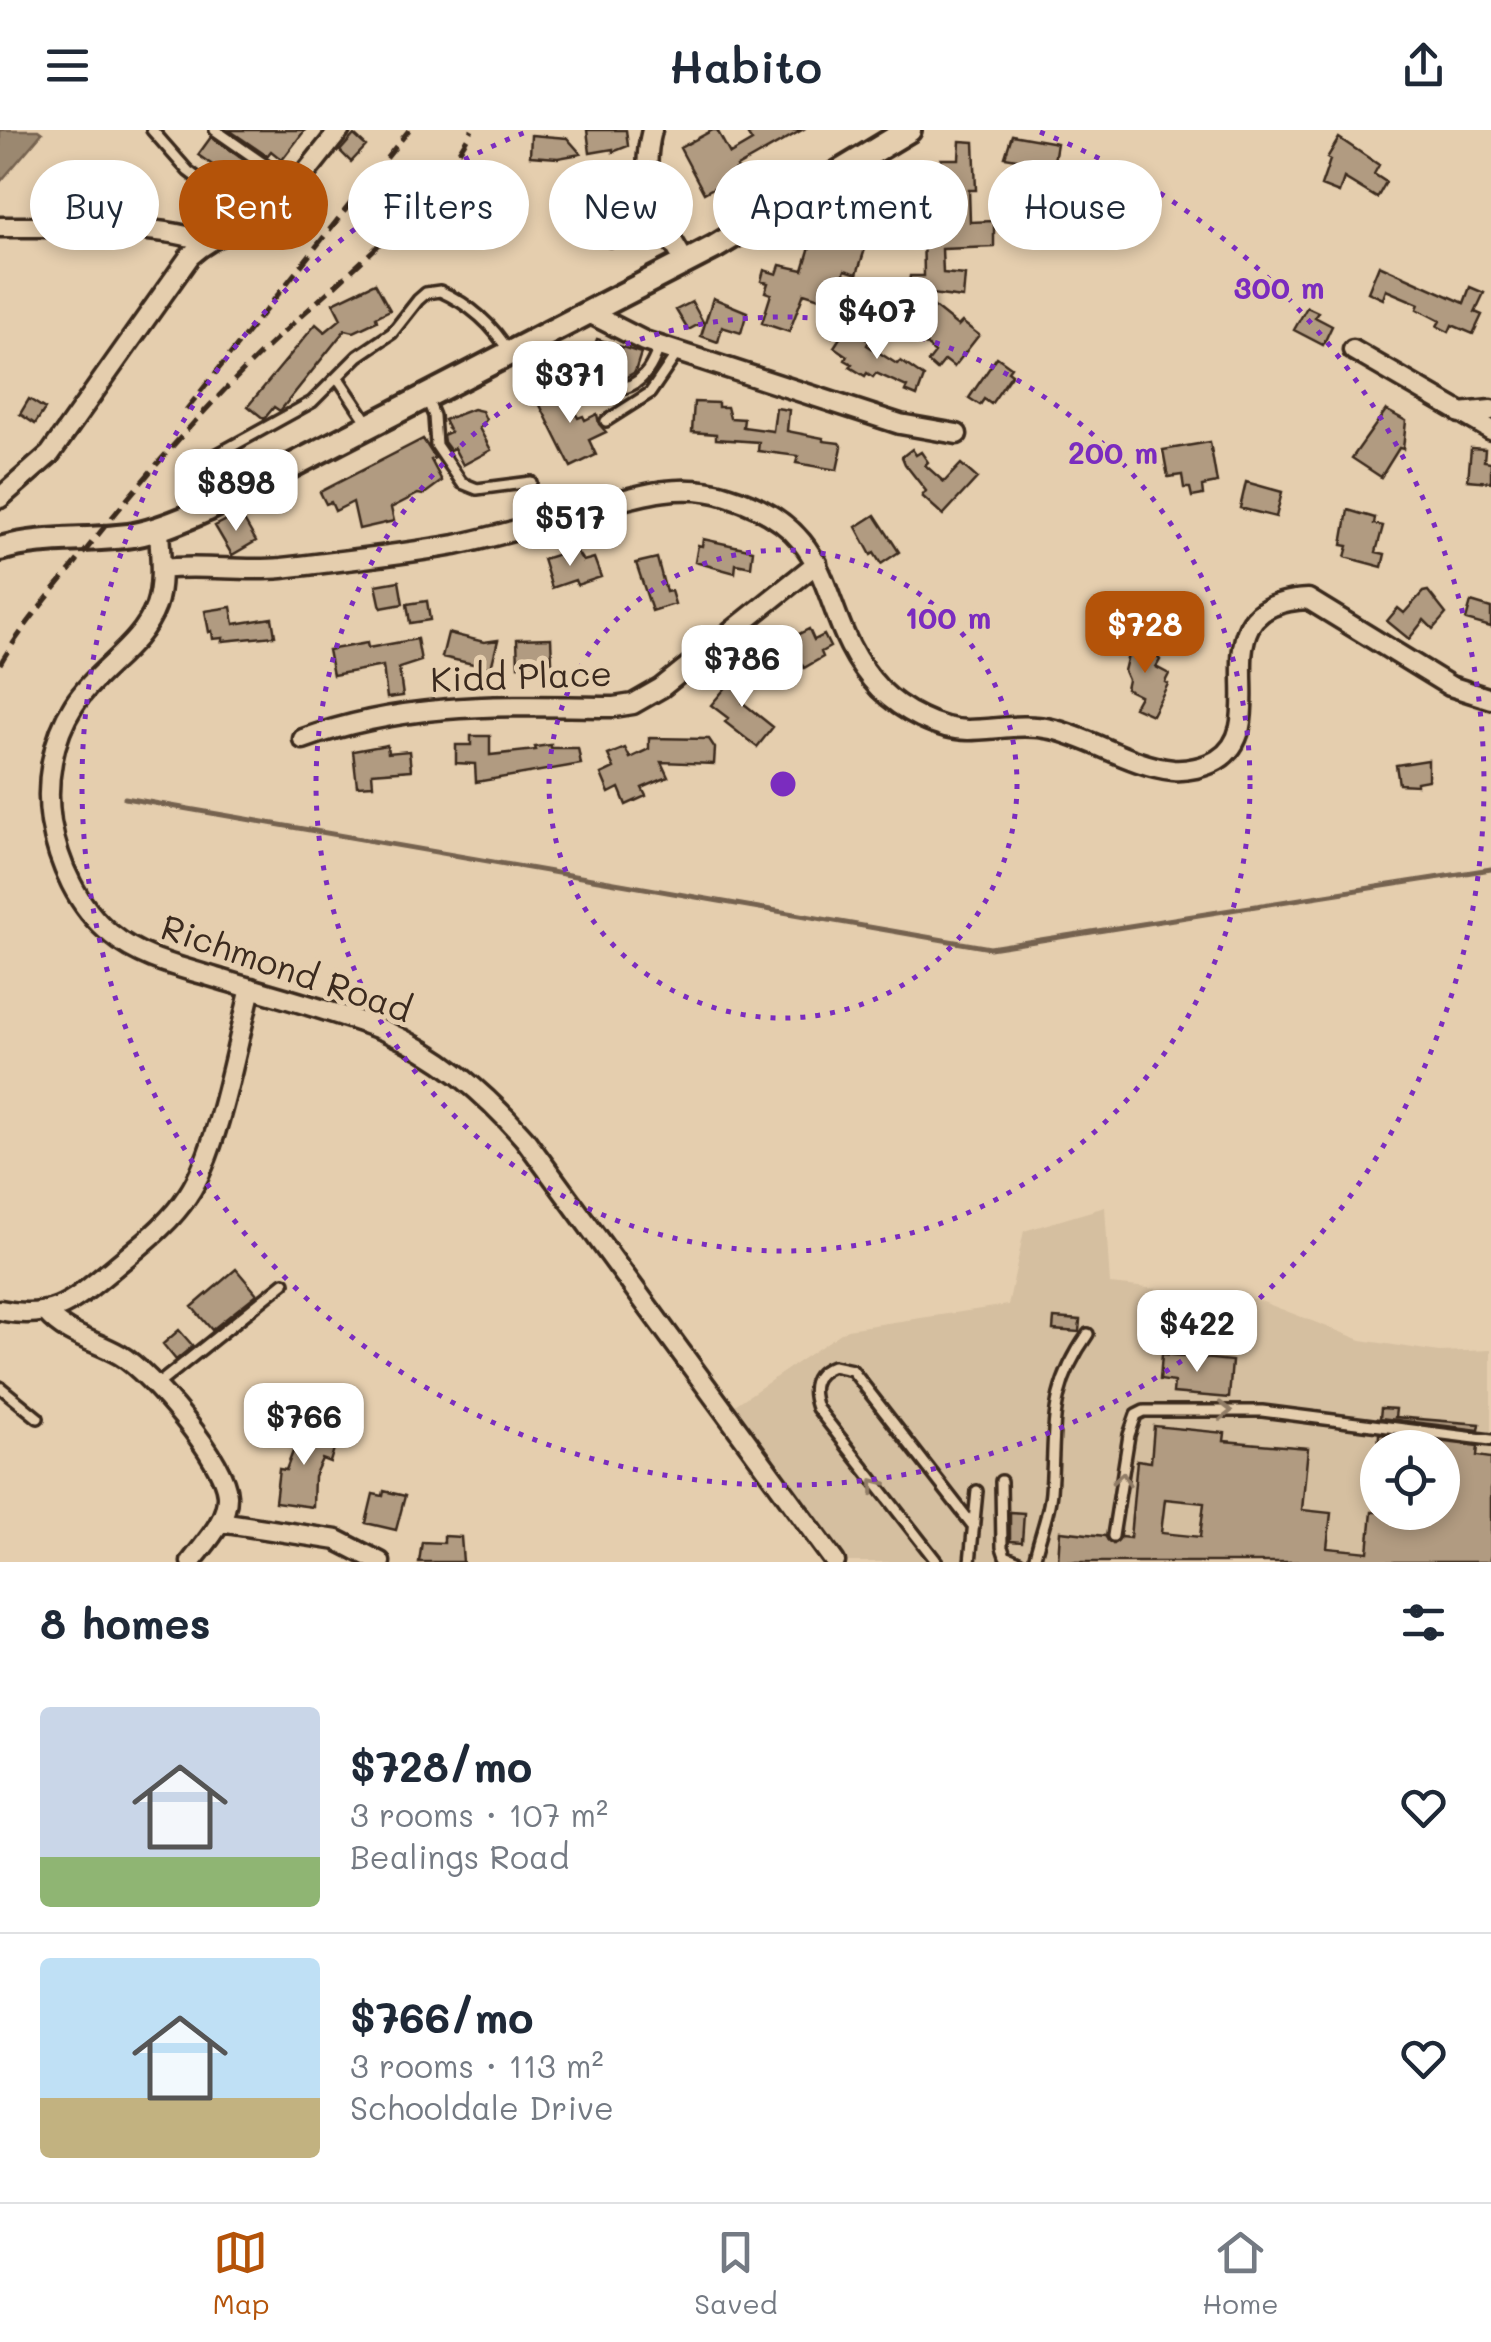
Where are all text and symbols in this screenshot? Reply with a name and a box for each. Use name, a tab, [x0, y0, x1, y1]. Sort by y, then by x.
text: Habito	[669, 36, 822, 94]
icon: menu	[40, 38, 95, 93]
icon: share	[1396, 38, 1451, 93]
chip: Buy	[30, 160, 159, 250]
chip: Rent	[179, 160, 328, 250]
chip: Filters	[348, 160, 529, 250]
chip: New	[549, 160, 693, 250]
chip: Apartment	[713, 160, 968, 250]
chip: House	[988, 160, 1162, 250]
text: 300 m	[1233, 267, 1325, 307]
pin: $407	[818, 277, 936, 362]
text: $407	[838, 288, 916, 330]
pin: $371	[511, 341, 629, 426]
text: $371	[535, 352, 605, 394]
text: 200 m	[1068, 432, 1158, 472]
pin: $898	[177, 449, 295, 534]
text: $898	[197, 460, 275, 502]
pin: $517	[511, 484, 629, 569]
text: $517	[535, 495, 605, 537]
pin: $728	[1086, 591, 1204, 676]
text: 100 m	[905, 597, 991, 637]
text: $728	[1107, 602, 1183, 644]
pin: $786	[683, 625, 801, 710]
text: $786	[704, 636, 780, 678]
street label: Kidd Place	[429, 649, 613, 701]
centre of rings	[765, 766, 801, 802]
street label: Richmond Road	[156, 903, 418, 1031]
pin: $422	[1138, 1290, 1256, 1375]
text: $422	[1159, 1301, 1235, 1343]
pin: $766	[245, 1383, 363, 1468]
text: $766	[266, 1394, 342, 1436]
one-way arrow	[1218, 1400, 1233, 1422]
map controls	[1360, 1430, 1460, 1530]
button: locate	[1360, 1430, 1460, 1530]
one-way arrow	[1111, 1471, 1132, 1487]
one-way arrow	[871, 1479, 888, 1497]
text: 8 homes	[40, 1595, 211, 1650]
icon: filters	[1396, 1595, 1451, 1650]
text: $728/mo	[350, 1738, 532, 1793]
icon: home	[120, 1747, 240, 1867]
icon: heart	[1396, 1780, 1451, 1835]
text: 3 rooms · 107 m²	[350, 1793, 608, 1835]
text: Bealings Road	[350, 1835, 569, 1877]
text: $766/mo	[350, 1989, 534, 2044]
icon: home	[120, 1998, 240, 2118]
icon: heart	[1396, 2031, 1451, 2086]
text: 3 rooms · 113 m²	[350, 2044, 604, 2086]
text: Schooldale Drive	[350, 2086, 614, 2128]
tab: Map	[212, 2225, 269, 2321]
tab: Saved	[694, 2225, 777, 2321]
tab: Home	[1202, 2225, 1279, 2321]

